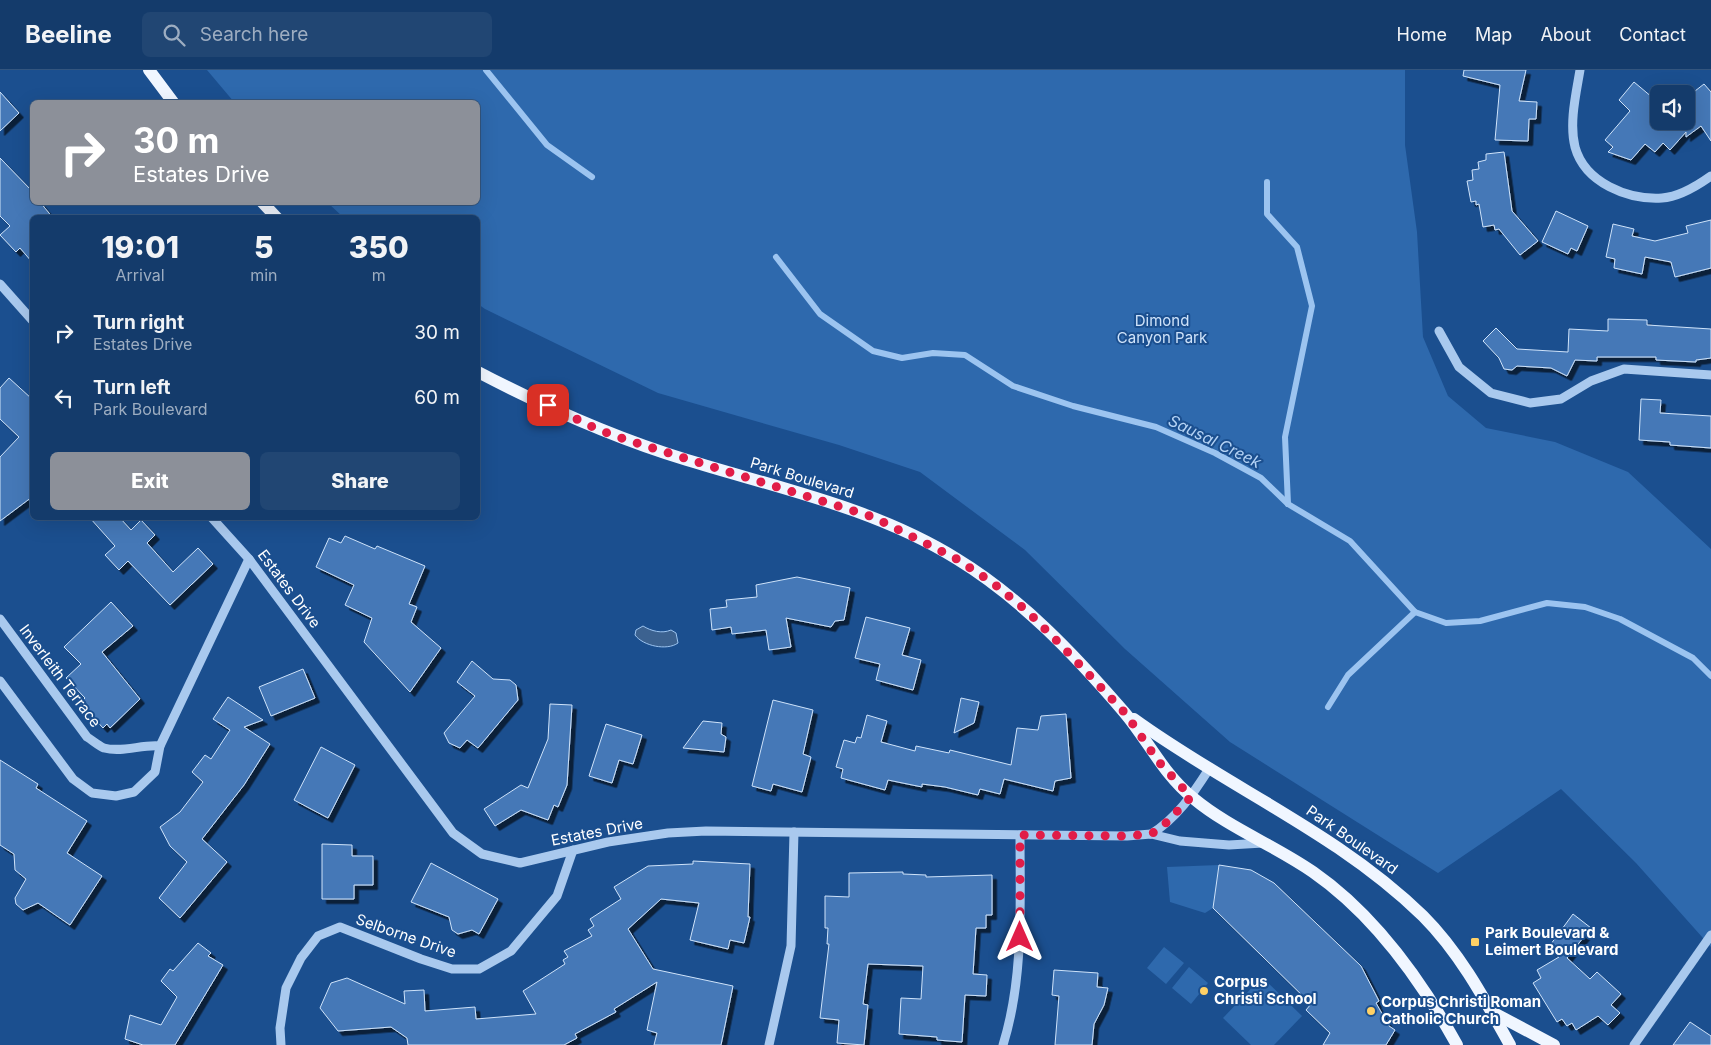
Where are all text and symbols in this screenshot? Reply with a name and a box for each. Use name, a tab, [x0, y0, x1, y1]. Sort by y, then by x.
search box	[142, 12, 492, 57]
text: Beeline	[25, 20, 112, 49]
icon: search	[160, 21, 188, 49]
text: Search here	[200, 23, 308, 46]
text: Home	[1397, 24, 1447, 45]
text: Map	[1475, 24, 1512, 45]
text: About	[1540, 24, 1591, 45]
text: Contact	[1619, 24, 1686, 45]
map controls	[1650, 85, 1695, 130]
button: sound	[1650, 85, 1695, 130]
text: 30 m	[133, 119, 219, 161]
icon: right	[50, 120, 115, 185]
text: Estates Drive	[133, 161, 270, 187]
text: 19:01	[101, 229, 179, 265]
text: 5	[254, 229, 274, 265]
text: 350	[349, 229, 409, 265]
text: Arrival	[115, 265, 165, 285]
text: min	[250, 265, 277, 285]
text: m	[372, 265, 386, 285]
text: Turn right	[93, 311, 184, 334]
park label: Dimond Canyon Park	[1117, 311, 1208, 347]
icon: right	[50, 319, 78, 347]
text: 30 m	[414, 321, 460, 344]
text: Estates Drive	[93, 334, 192, 354]
text: Turn left	[93, 376, 171, 399]
icon: left	[50, 384, 78, 412]
pin	[527, 384, 569, 426]
text: 60 m	[414, 386, 460, 409]
icon: arrive	[534, 391, 562, 419]
text: Park Boulevard	[93, 399, 208, 419]
water label: Sausal Creek	[1165, 410, 1265, 472]
button: Exit	[50, 452, 250, 510]
button: Share	[260, 452, 460, 510]
street label: Park Boulevard	[748, 453, 856, 502]
street label: Estates Drive	[254, 546, 325, 632]
street label: Inverleith Terrace	[16, 620, 105, 731]
street label: Park Boulevard	[1303, 801, 1402, 878]
street label: Estates Drive	[549, 813, 644, 850]
street label: Selborne Drive	[353, 909, 459, 962]
position arrow	[993, 910, 1045, 962]
place label: Park Boulevard & Leimert Boulevard	[1485, 923, 1619, 959]
marker: Park Boulevard & Leimert Boulevard	[1469, 936, 1481, 948]
place label: Corpus Christi School	[1214, 972, 1317, 1008]
marker: Corpus Christi School	[1198, 985, 1210, 997]
place label: Corpus Christi Roman Catholic Church	[1381, 992, 1541, 1028]
marker: Corpus Christi Roman Catholic Church	[1365, 1005, 1377, 1017]

